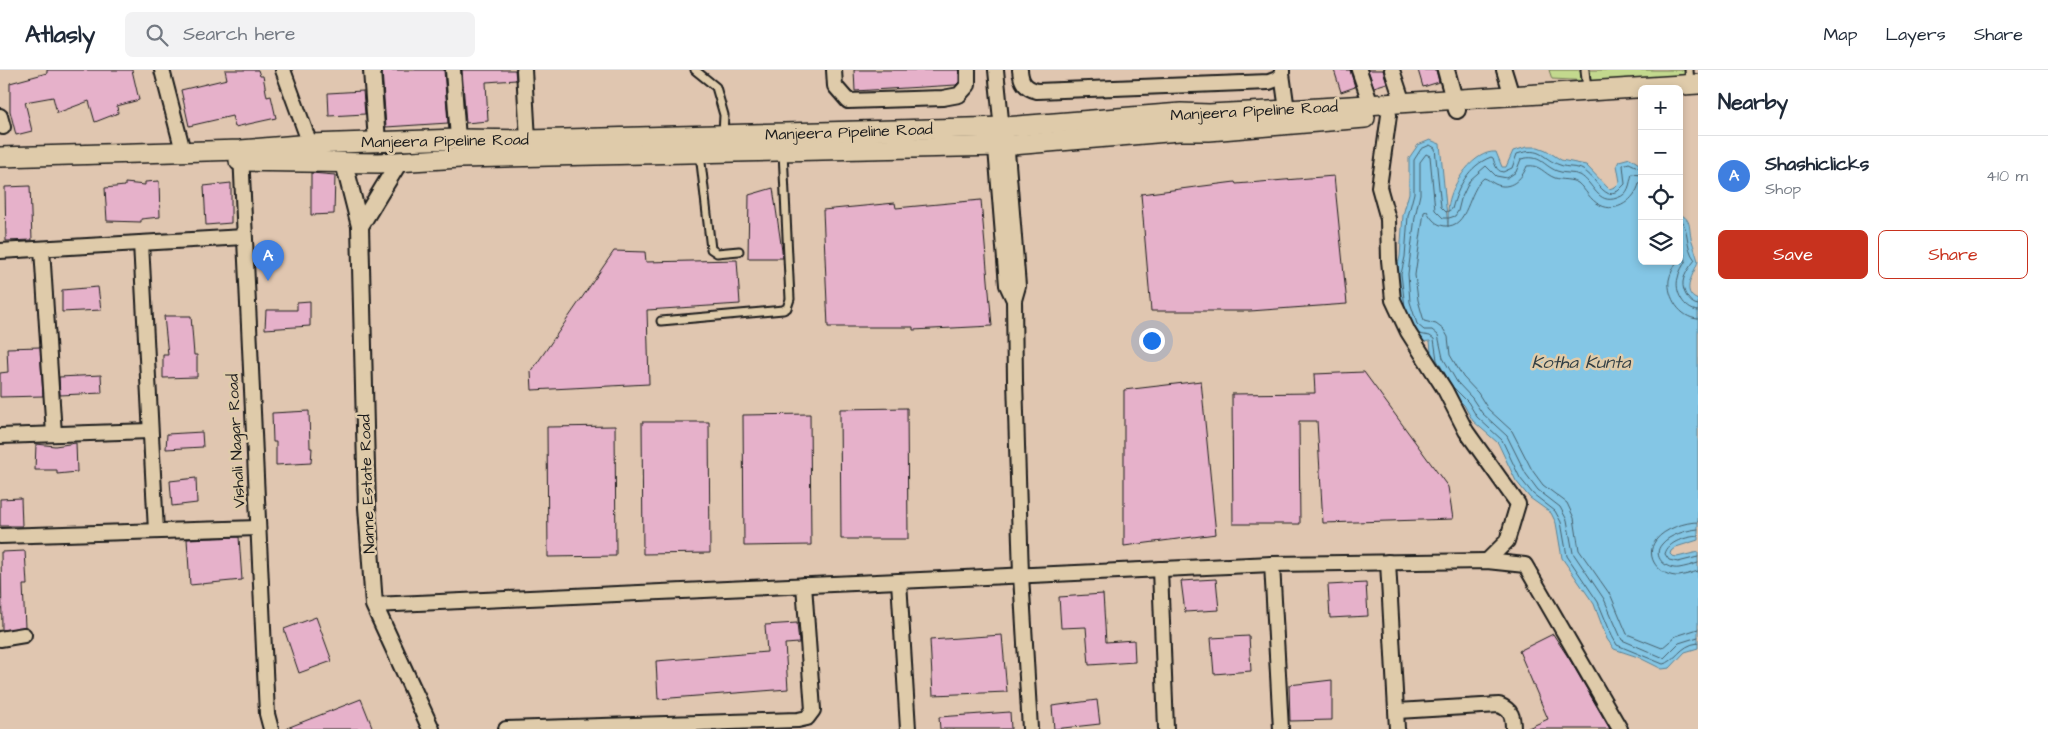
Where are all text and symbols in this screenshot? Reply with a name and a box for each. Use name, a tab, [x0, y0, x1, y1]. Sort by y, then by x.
search box	[125, 12, 475, 57]
text: Atlasly	[25, 18, 95, 52]
icon: search	[143, 21, 171, 49]
text: Search here	[183, 21, 295, 48]
text: Map	[1823, 22, 1857, 47]
text: Layers	[1885, 22, 1946, 47]
text: Share	[1974, 22, 2023, 47]
map controls	[1638, 85, 1683, 265]
button: +	[1638, 85, 1683, 130]
text: Nearby	[1718, 88, 1788, 117]
street label: Manjeera Pipeline Road	[1170, 96, 1338, 126]
street label: Manjeera Pipeline Road	[765, 118, 933, 146]
street label: Manjeera Pipeline Road	[361, 129, 529, 153]
button: −	[1638, 130, 1683, 175]
text: Shashiclicks	[1765, 151, 1869, 178]
text: A	[1729, 165, 1739, 187]
text: 410 m	[1986, 165, 2028, 187]
button: locate	[1638, 175, 1683, 220]
text: Shop	[1765, 178, 1801, 200]
button: layers	[1638, 220, 1683, 265]
button: Save	[1718, 230, 1868, 279]
button: Share	[1878, 230, 2028, 279]
pin: A	[252, 240, 284, 281]
your location	[1139, 328, 1165, 354]
water label: Kotha Kunta	[1531, 350, 1631, 375]
street label: Vishali Nagar Road	[221, 373, 252, 509]
street label: Nanne Estate Road	[354, 414, 380, 554]

